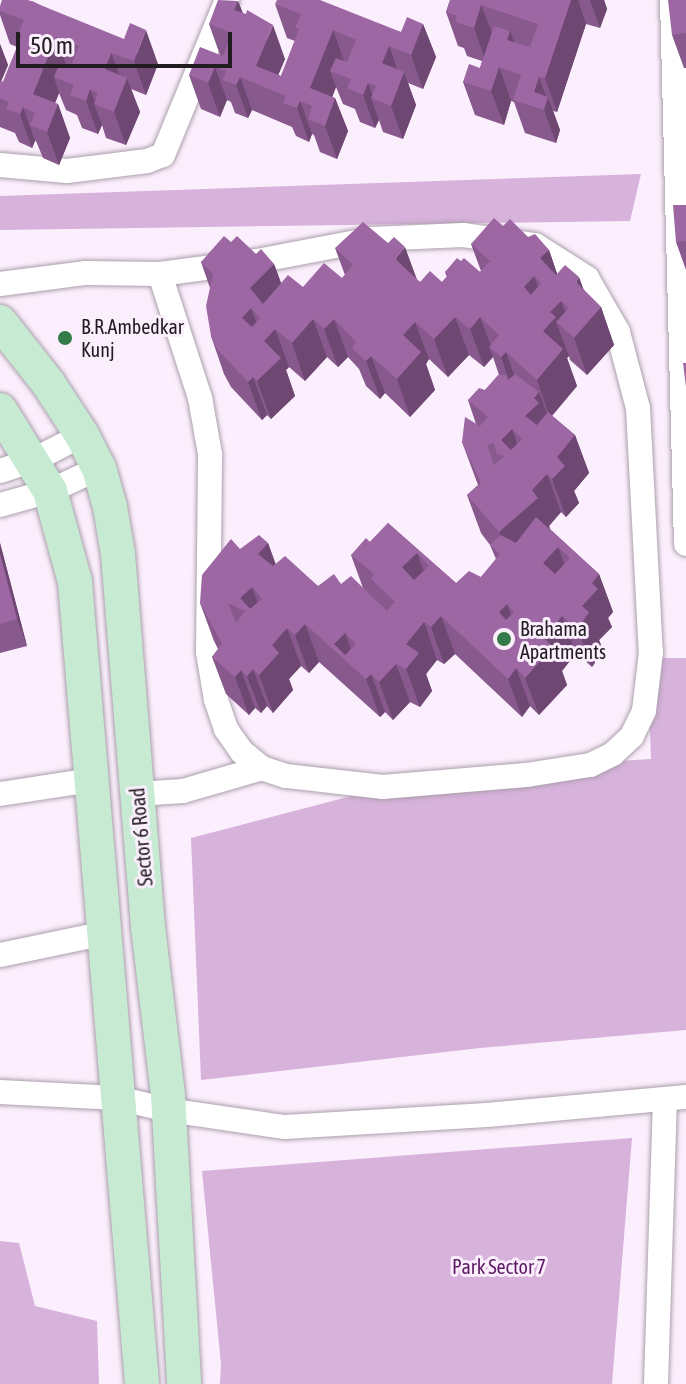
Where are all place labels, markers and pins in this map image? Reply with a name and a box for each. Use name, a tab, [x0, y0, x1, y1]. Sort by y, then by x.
place label: B.R.Ambedkar Kunj	[81, 314, 184, 361]
marker: B.R.Ambedkar Kunj	[56, 329, 74, 347]
place label: Brahama Apartments	[520, 616, 606, 663]
marker: Brahama Apartments	[495, 630, 513, 648]

